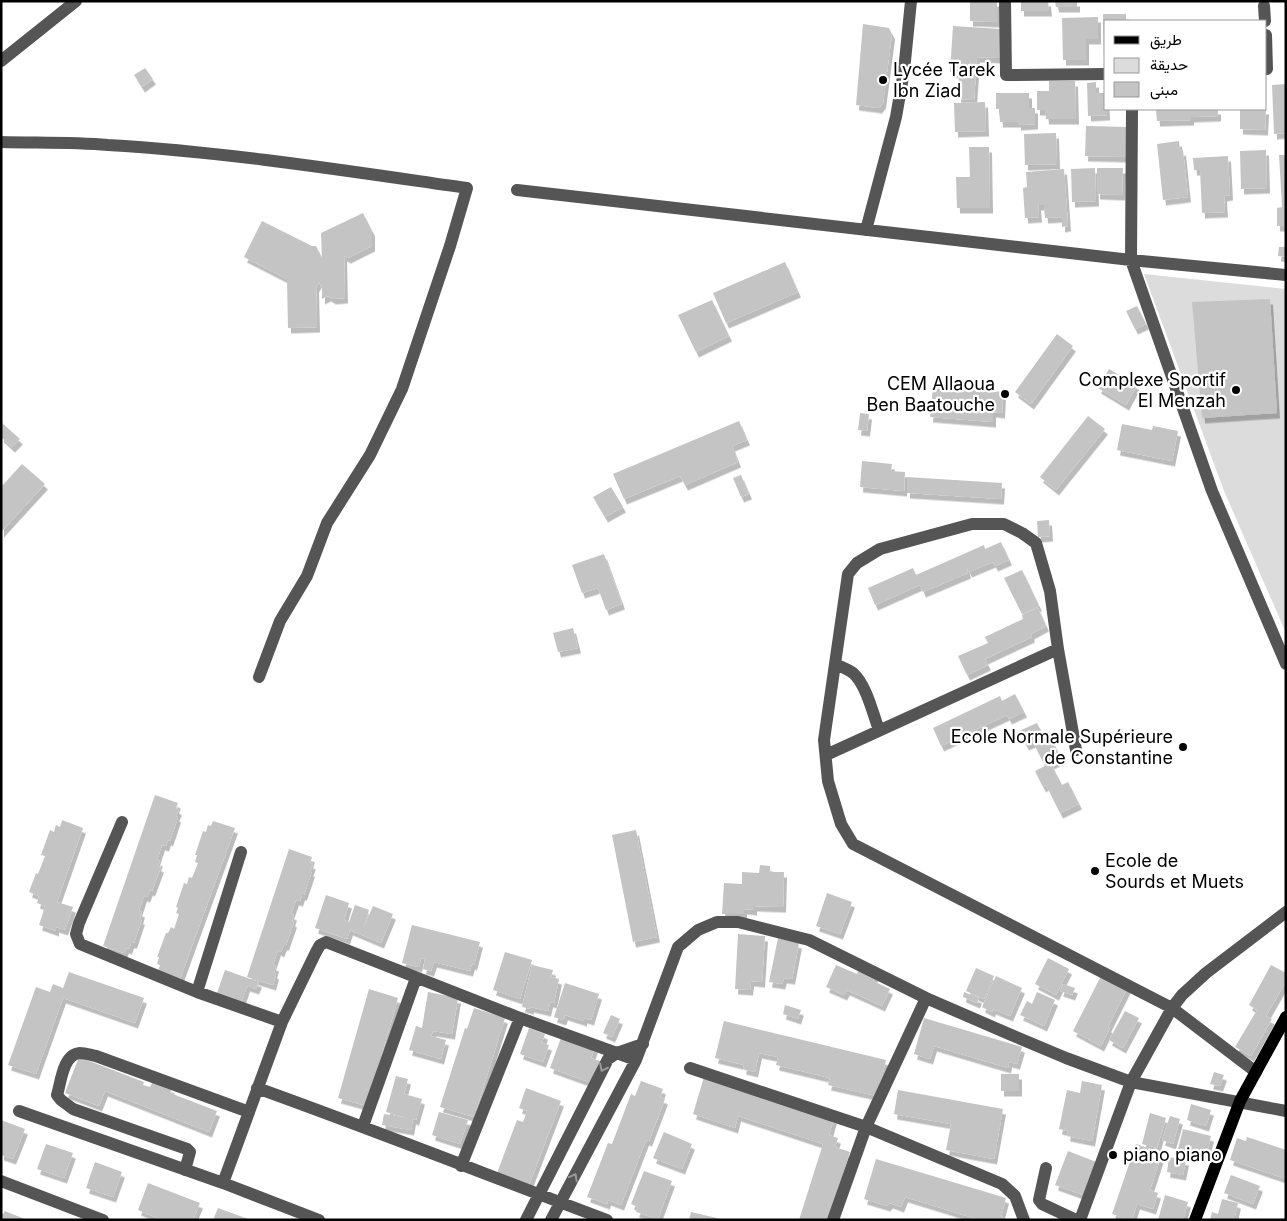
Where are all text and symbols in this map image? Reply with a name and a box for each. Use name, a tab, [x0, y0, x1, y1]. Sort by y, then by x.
legend	[1104, 20, 1267, 110]
text: طريق	[1150, 30, 1182, 50]
text: حديقة	[1150, 55, 1188, 74]
place label: Lycée Tarek Ibn Ziad	[893, 59, 995, 101]
marker: Lycée Tarek Ibn Ziad	[877, 74, 889, 86]
text: مبنى	[1150, 80, 1178, 100]
place label: Complexe Sportif El Menzah	[1079, 369, 1226, 411]
place label: CEM Allaoua Ben Baatouche	[866, 373, 995, 415]
marker: Complexe Sportif El Menzah	[1230, 384, 1242, 396]
marker: CEM Allaoua Ben Baatouche	[999, 388, 1011, 400]
place label: Ecole Normale Supérieure de Constantine	[951, 726, 1173, 768]
marker: Ecole Normale Supérieure de Constantine	[1177, 741, 1189, 753]
place label: Ecole de Sourds et Muets	[1105, 850, 1244, 892]
marker: Ecole de Sourds et Muets	[1089, 865, 1101, 877]
one-way arrow	[599, 1063, 609, 1072]
place label: piano piano	[1123, 1144, 1222, 1165]
marker: piano piano	[1107, 1149, 1119, 1161]
one-way arrow	[567, 1173, 577, 1182]

